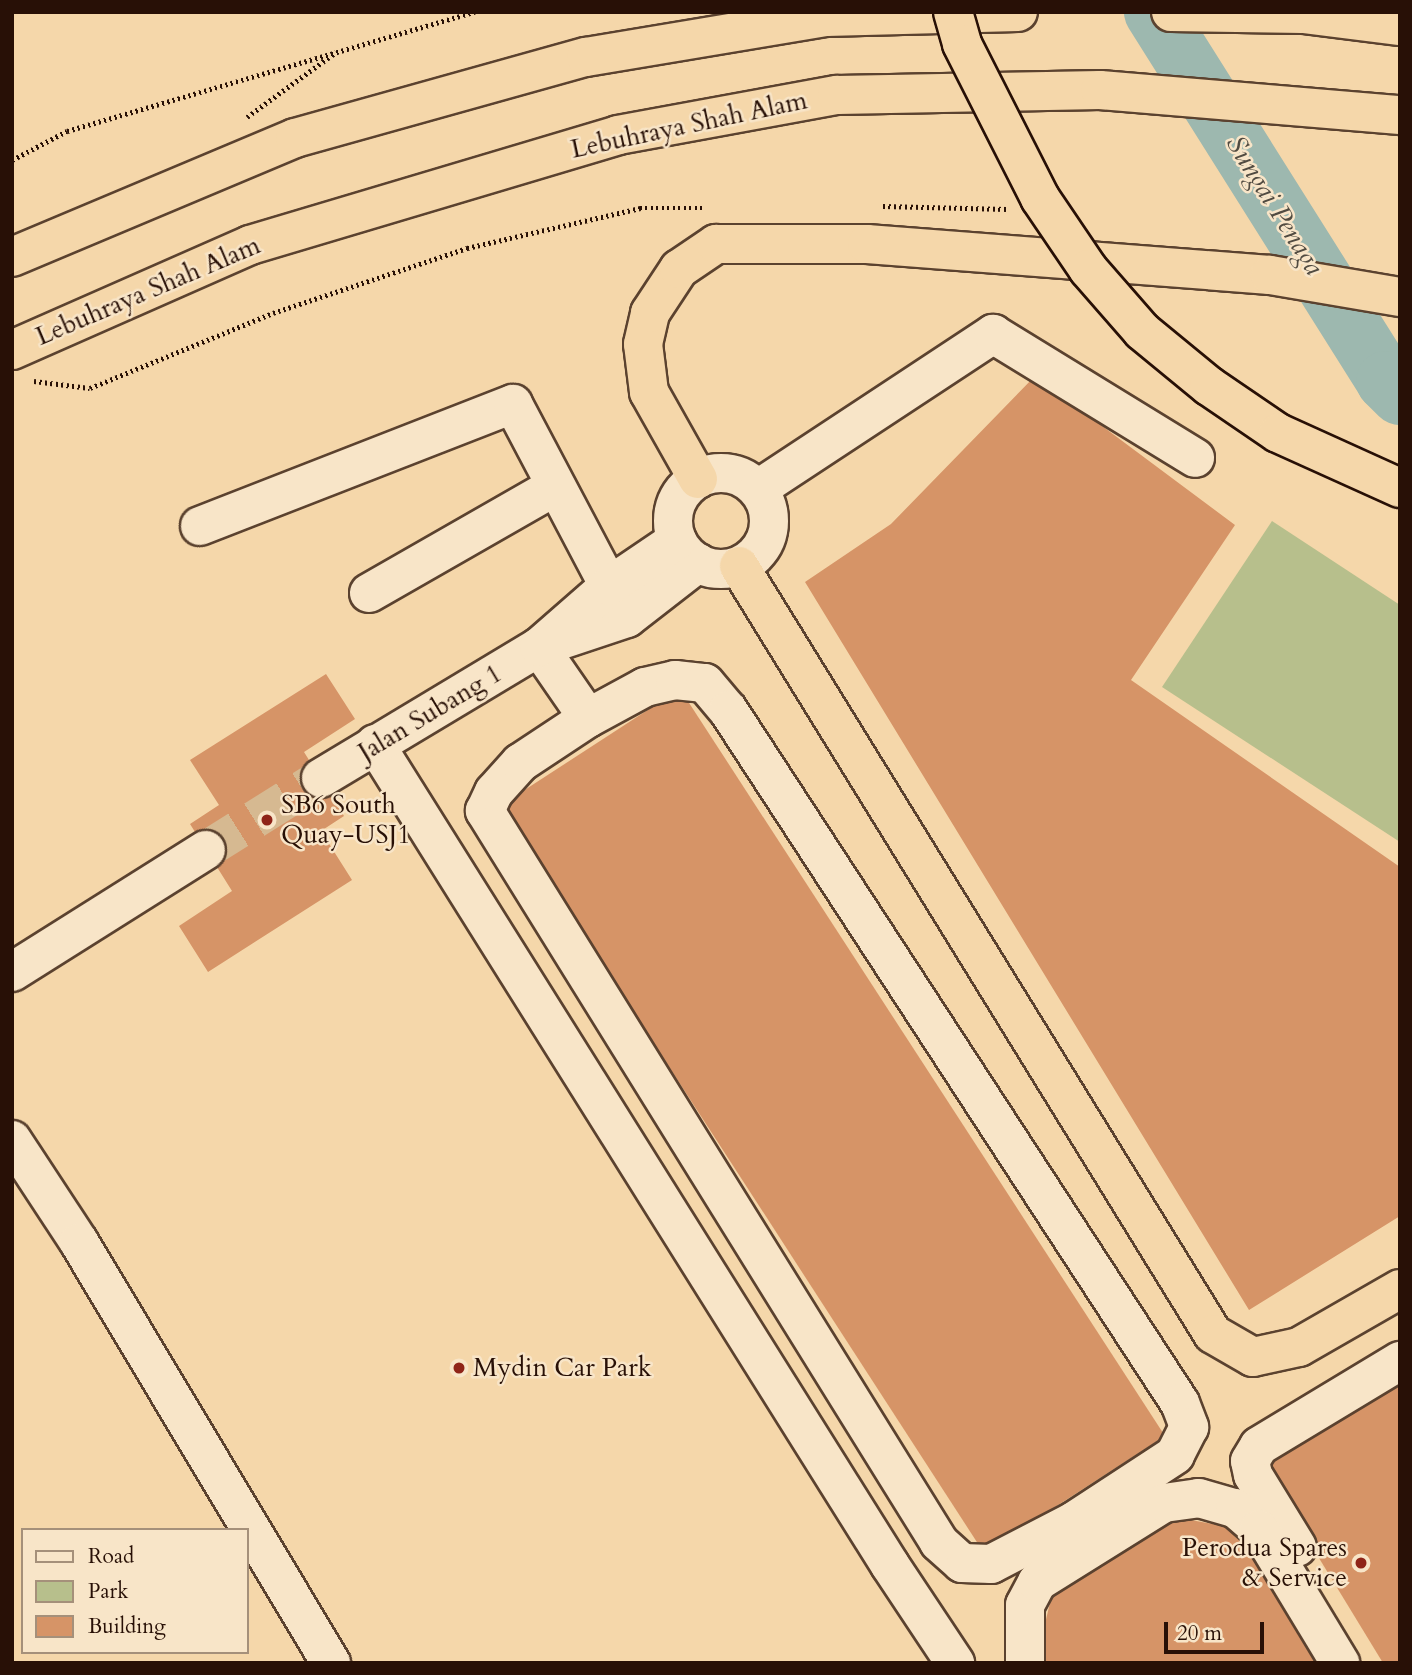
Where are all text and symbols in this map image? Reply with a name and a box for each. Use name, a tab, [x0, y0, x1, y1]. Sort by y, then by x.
street label: Lebuhraya Shah Alam	[568, 85, 810, 165]
water label: Sungai Penaga	[1219, 129, 1331, 281]
street label: Lebuhraya Shah Alam	[31, 230, 265, 352]
street label: Jalan Subang 1	[353, 658, 507, 768]
place label: SB6 South Quay-USJ1	[281, 789, 411, 850]
marker: SB6 South Quay-USJ1	[259, 812, 275, 828]
place label: Mydin Car Park	[473, 1352, 652, 1384]
marker: Mydin Car Park	[451, 1360, 467, 1376]
legend	[21, 1528, 248, 1654]
place label: Perodua Spares & Service	[1182, 1532, 1347, 1594]
text: Road	[88, 1542, 134, 1571]
marker: Perodua Spares & Service	[1353, 1555, 1369, 1571]
text: Park	[88, 1577, 128, 1606]
scale bar	[1167, 1608, 1267, 1652]
text: Building	[88, 1612, 166, 1641]
text: 20 m	[1177, 1619, 1222, 1648]

